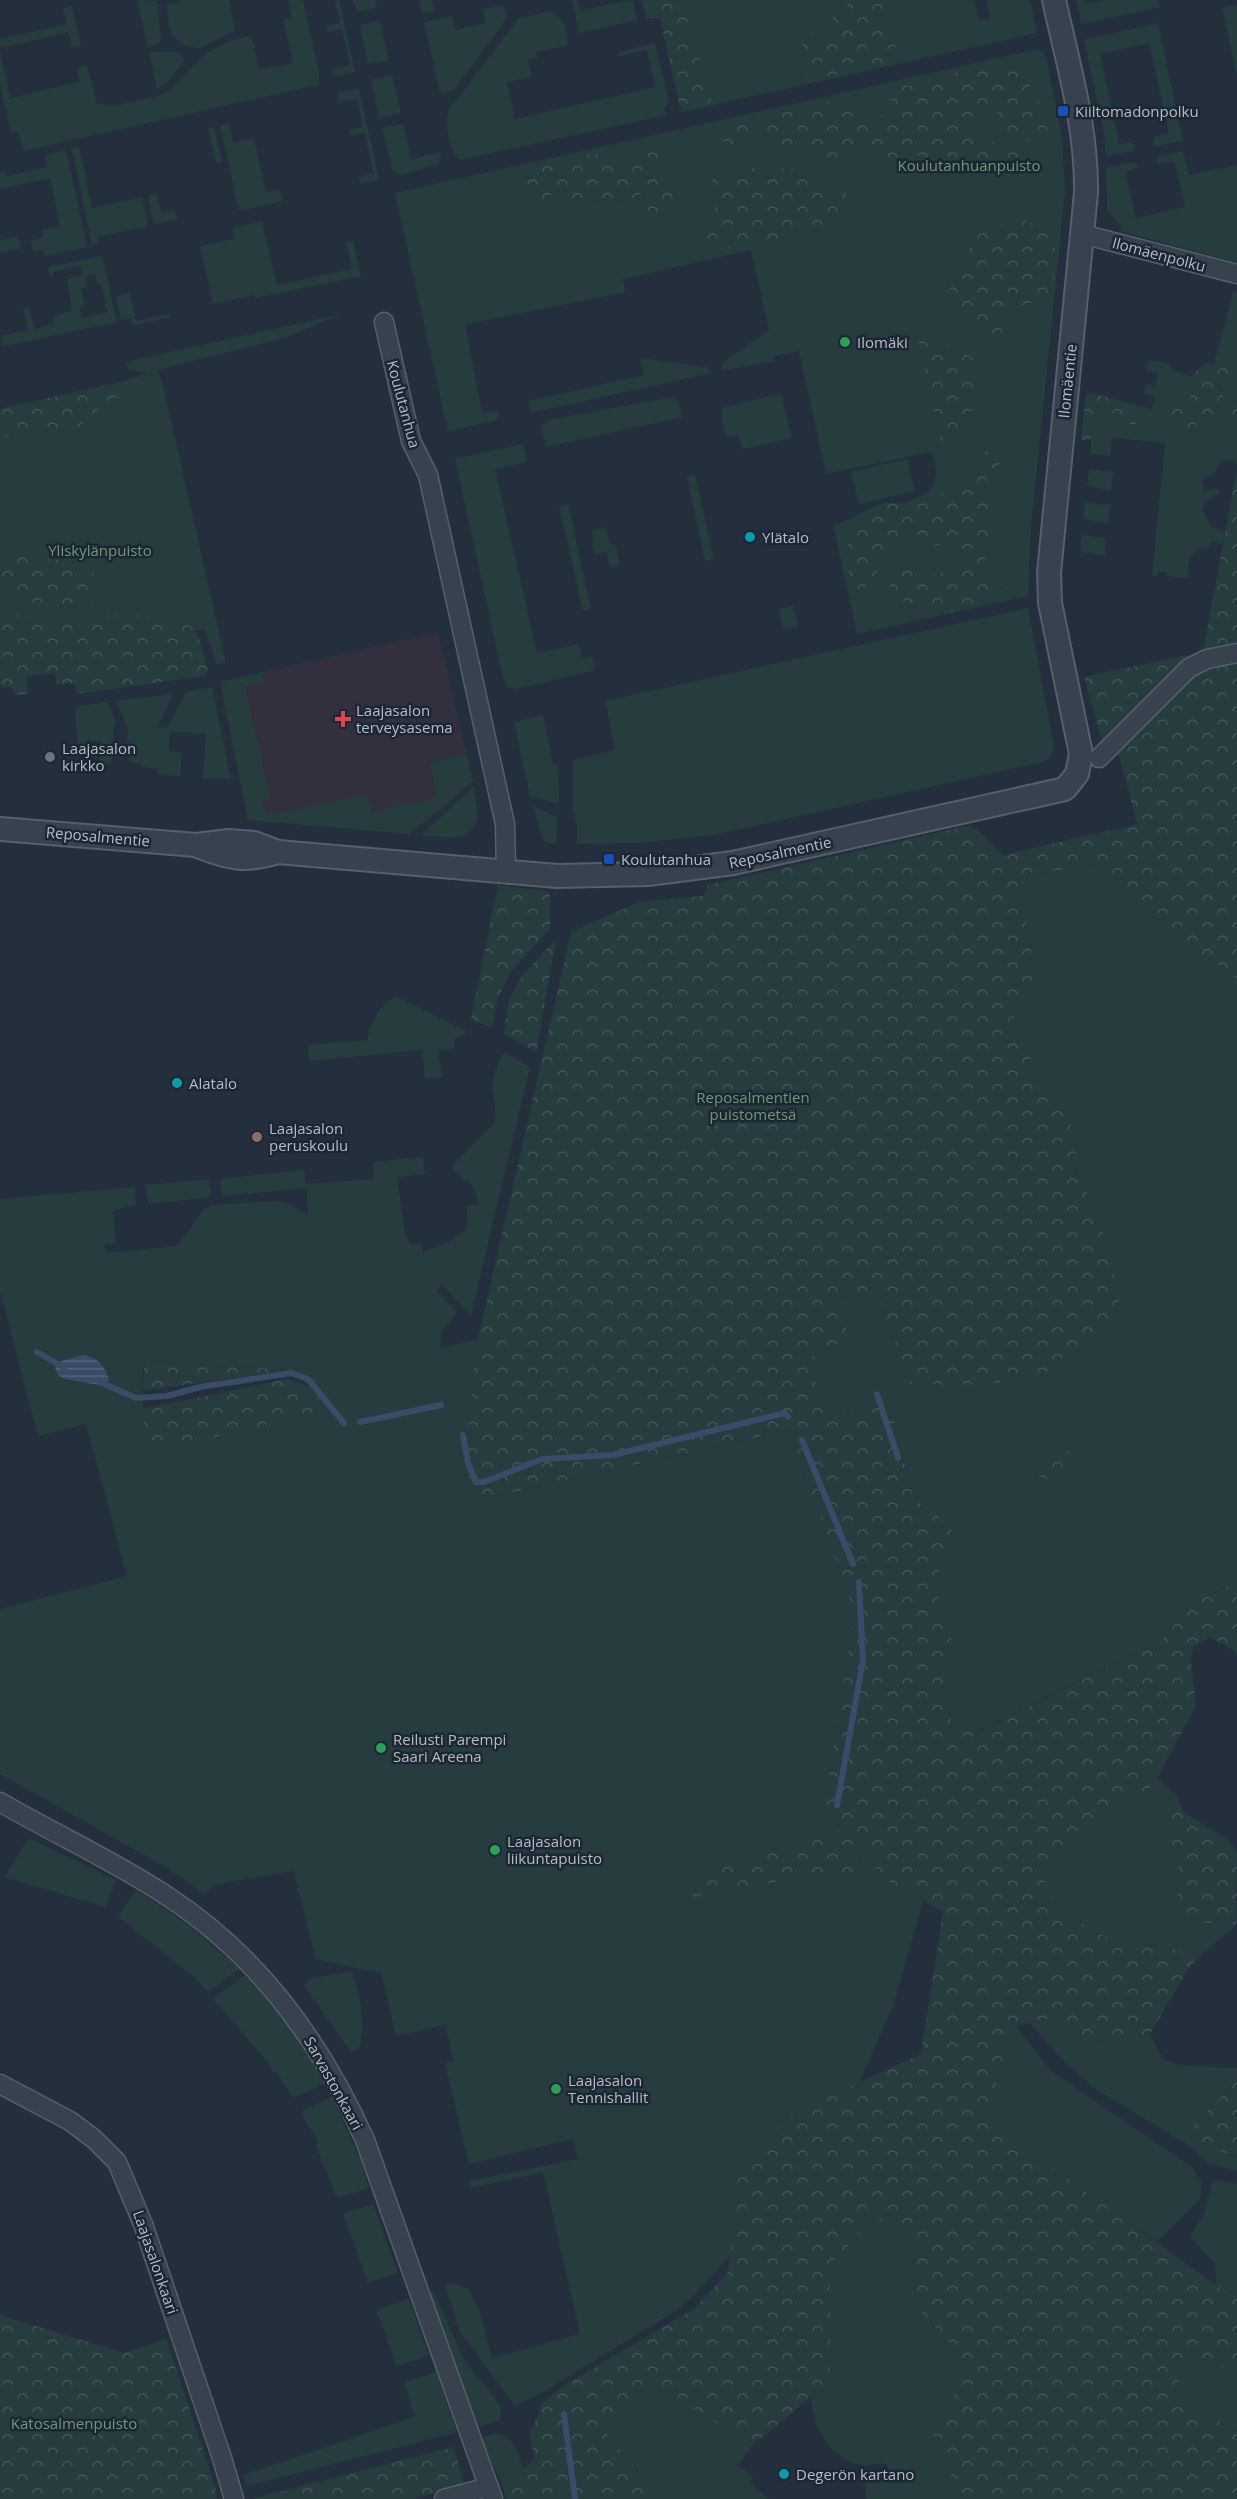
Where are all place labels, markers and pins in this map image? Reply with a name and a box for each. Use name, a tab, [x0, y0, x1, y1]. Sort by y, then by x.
place label: Kiiltomadonpolku	[1075, 101, 1199, 121]
marker: Kiiltomadonpolku	[1056, 104, 1070, 118]
place label: Ilomäki	[857, 332, 908, 352]
marker: Ilomäki	[838, 335, 852, 349]
place label: Ylätalo	[762, 527, 809, 547]
marker: Ylätalo	[743, 530, 757, 544]
place label: Laajasalon terveysasema	[356, 700, 453, 737]
marker: Laajasalon terveysasema	[334, 710, 352, 728]
place label: Laajasalon kirkko	[62, 738, 136, 775]
marker: Laajasalon kirkko	[43, 750, 57, 764]
place label: Koulutanhua	[621, 849, 711, 869]
marker: Koulutanhua	[602, 852, 616, 866]
place label: Alatalo	[189, 1073, 237, 1093]
marker: Alatalo	[170, 1076, 184, 1090]
place label: Laajasalon peruskoulu	[269, 1118, 348, 1155]
marker: Laajasalon peruskoulu	[250, 1130, 264, 1144]
place label: Reilusti Parempi Saari Areena	[393, 1729, 506, 1766]
marker: Reilusti Parempi Saari Areena	[374, 1741, 388, 1755]
place label: Laajasalon liikuntapuisto	[507, 1831, 602, 1868]
marker: Laajasalon liikuntapuisto	[488, 1843, 502, 1857]
place label: Laajasalon Tennishallit	[568, 2070, 648, 2107]
marker: Laajasalon Tennishallit	[549, 2082, 563, 2096]
place label: Degerön kartano	[796, 2464, 914, 2484]
marker: Degerön kartano	[777, 2467, 791, 2481]

